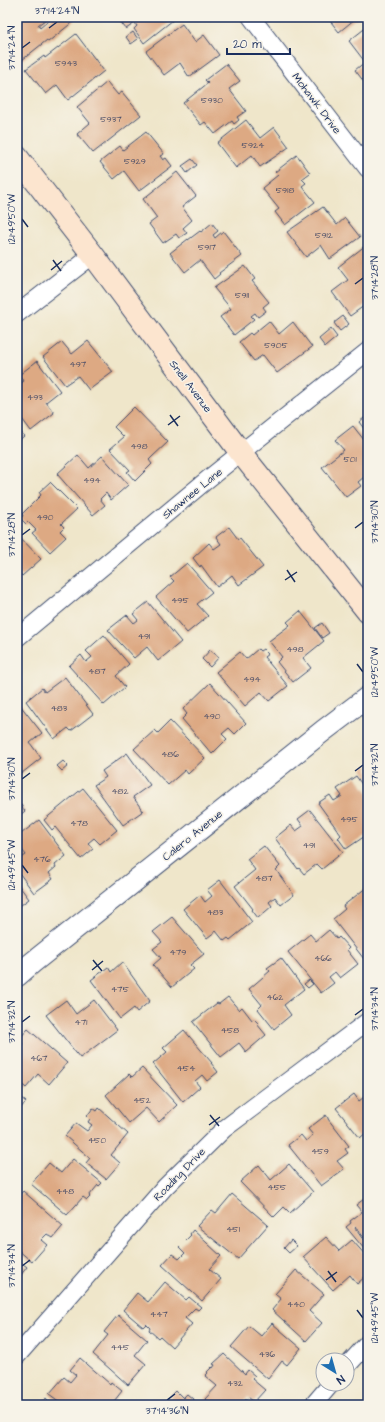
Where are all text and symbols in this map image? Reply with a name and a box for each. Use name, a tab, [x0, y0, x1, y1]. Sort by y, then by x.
text: 37°14'24"N	[35, 4, 79, 18]
text: 37°14'24"N	[5, 26, 19, 70]
scale bar	[227, 30, 290, 56]
text: 20 m	[233, 36, 262, 53]
house number: 5943	[55, 57, 78, 70]
street label: Mohawk Drive	[289, 70, 345, 137]
house number: 5930	[201, 94, 223, 107]
house number: 5937	[100, 113, 122, 126]
house number: 5924	[242, 139, 264, 152]
house number: 5929	[124, 155, 146, 168]
house number: 5918	[276, 184, 294, 197]
text: 121°49'50"W	[5, 194, 19, 244]
house number: 5912	[315, 229, 334, 242]
house number: 5917	[198, 241, 217, 254]
text: 37°14'28"N	[368, 256, 382, 300]
house number: 5911	[235, 289, 249, 302]
house number: 5905	[264, 339, 288, 352]
street label: Snell Avenue	[166, 357, 215, 416]
house number: 497	[70, 358, 87, 371]
house number: 493	[27, 391, 43, 404]
house number: 498	[130, 440, 148, 453]
house number: 501	[343, 453, 357, 466]
street label: Shawnee Lane	[159, 464, 226, 522]
house number: 494	[83, 474, 101, 487]
text: 37°14'30"N	[368, 500, 382, 544]
house number: 490	[37, 511, 54, 524]
text: 37°14'28"N	[5, 513, 19, 557]
house number: 495	[171, 594, 189, 607]
house number: 491	[138, 630, 150, 643]
house number: 498	[286, 643, 304, 656]
text: 121°49'50"W	[368, 647, 382, 697]
house number: 487	[88, 665, 106, 678]
house number: 494	[243, 673, 261, 686]
house number: 483	[51, 702, 68, 715]
house number: 490	[204, 710, 221, 723]
text: 37°14'32"N	[368, 744, 382, 786]
house number: 486	[161, 748, 179, 761]
text: 37°14'30"N	[5, 757, 19, 801]
house number: 482	[111, 785, 129, 798]
street label: Calero Avenue	[159, 806, 226, 864]
house number: 495	[340, 813, 358, 826]
house number: 478	[70, 817, 88, 830]
text: 121°49'45"W	[5, 839, 19, 890]
house number: 491	[303, 839, 315, 852]
house number: 476	[33, 853, 51, 866]
house number: 487	[255, 872, 273, 885]
house number: 483	[207, 906, 224, 919]
house number: 479	[170, 946, 186, 959]
house number: 466	[314, 952, 332, 965]
house number: 475	[111, 983, 130, 996]
text: 37°14'34"N	[368, 987, 382, 1031]
house number: 462	[267, 991, 284, 1004]
text: 37°14'32"N	[5, 1001, 19, 1043]
house number: 471	[75, 1016, 87, 1029]
house number: 458	[221, 1024, 239, 1037]
house number: 467	[30, 1052, 48, 1065]
house number: 454	[177, 1062, 195, 1075]
house number: 452	[133, 1094, 152, 1107]
house number: 450	[88, 1134, 106, 1147]
street label: Roading Drive	[150, 1144, 209, 1205]
house number: 459	[311, 1145, 329, 1158]
house number: 455	[268, 1181, 287, 1194]
house number: 448	[56, 1185, 74, 1198]
house number: 451	[226, 1223, 240, 1236]
text: 37°14'34"N	[5, 1244, 19, 1288]
text: 121°49'45"W	[368, 1292, 382, 1343]
house number: 440	[287, 1298, 305, 1311]
house number: 447	[150, 1308, 168, 1321]
house number: 445	[111, 1341, 130, 1354]
house number: 436	[259, 1348, 276, 1361]
north arrow	[315, 1352, 355, 1392]
text: N	[333, 1372, 348, 1388]
house number: 432	[227, 1377, 244, 1390]
text: 37°14'36"N	[145, 1404, 189, 1418]

